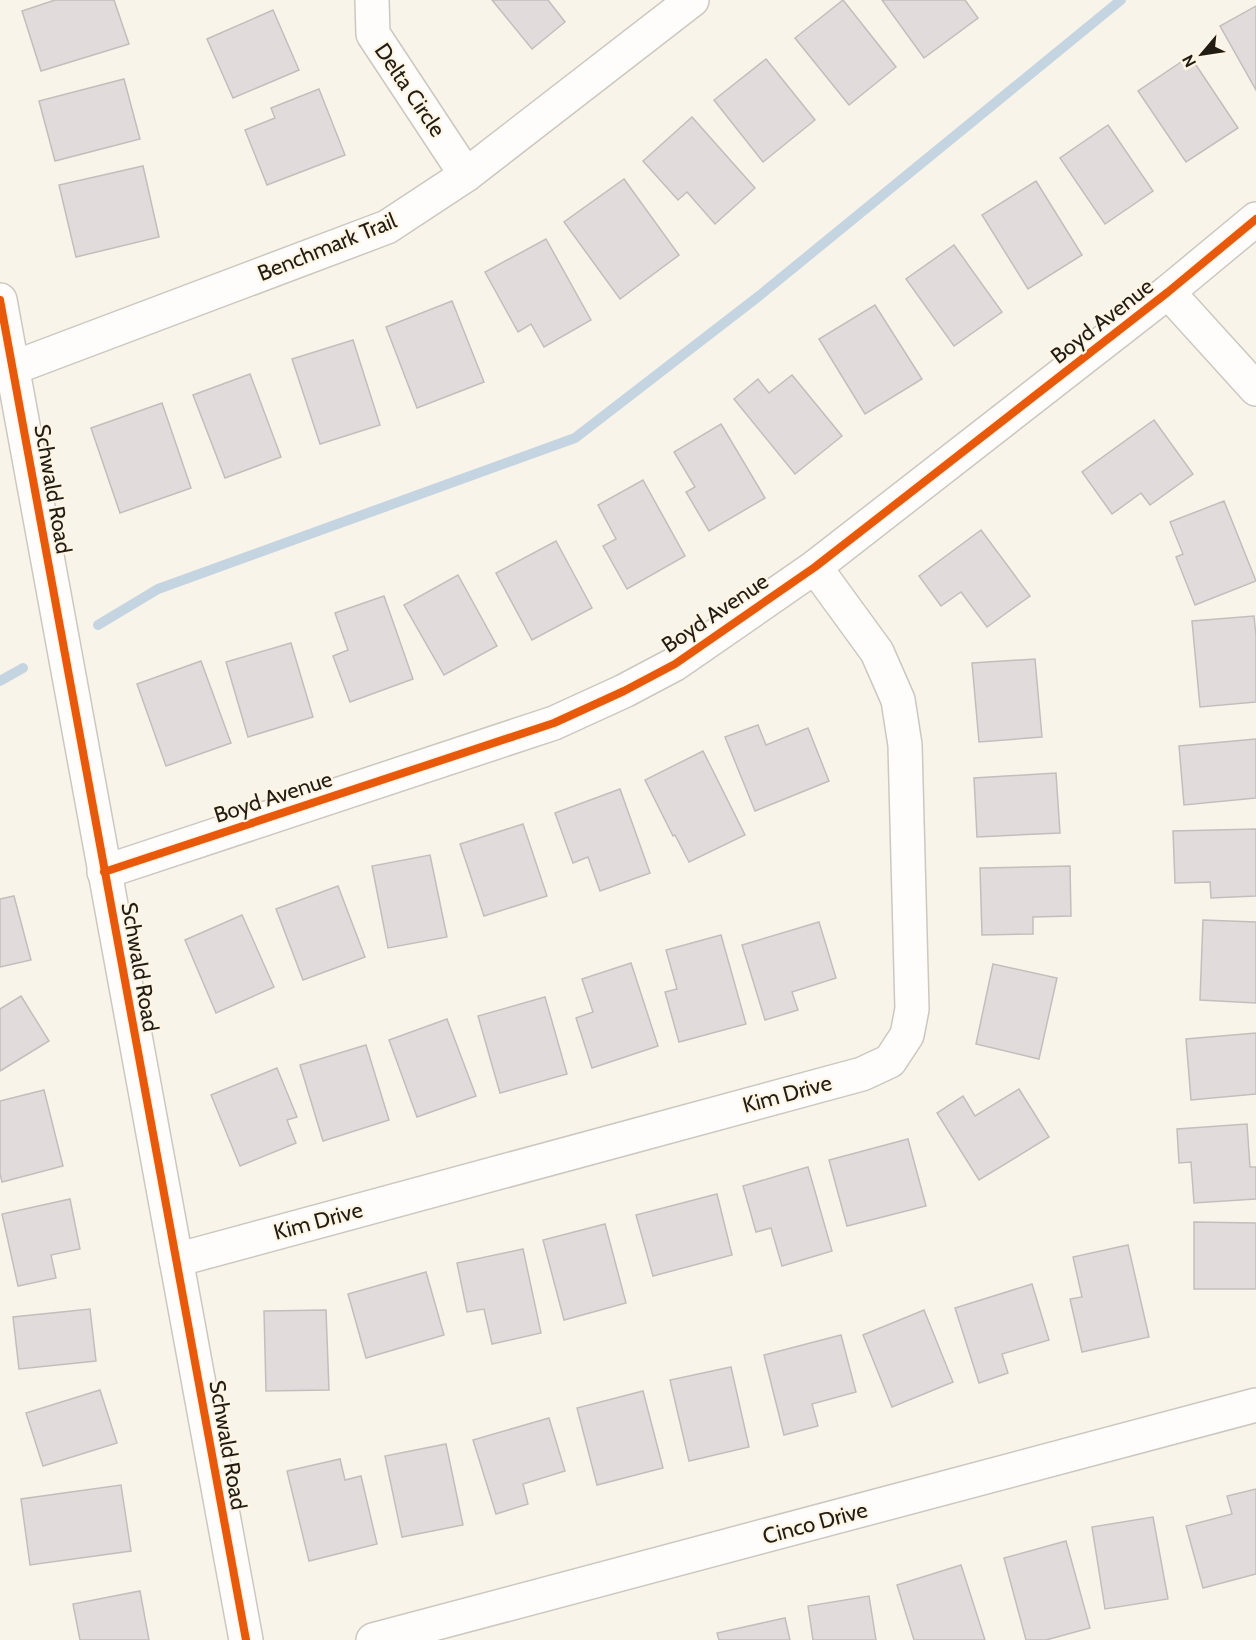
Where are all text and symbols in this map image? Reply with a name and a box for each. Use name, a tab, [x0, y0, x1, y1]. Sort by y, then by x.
north arrow	[1172, 24, 1232, 84]
street label: Delta Circle	[369, 38, 451, 142]
text: N	[1178, 51, 1200, 71]
street label: Benchmark Trail	[254, 207, 401, 287]
street label: Boyd Avenue	[1045, 273, 1159, 369]
street label: Schwald Road	[28, 422, 78, 556]
street label: Boyd Avenue	[657, 567, 773, 659]
street label: Boyd Avenue	[210, 765, 336, 829]
street label: Schwald Road	[115, 900, 165, 1034]
street label: Kim Drive	[739, 1069, 835, 1119]
street label: Kim Drive	[270, 1196, 366, 1246]
street label: Schwald Road	[203, 1378, 253, 1512]
street label: Cinco Drive	[760, 1496, 870, 1550]

